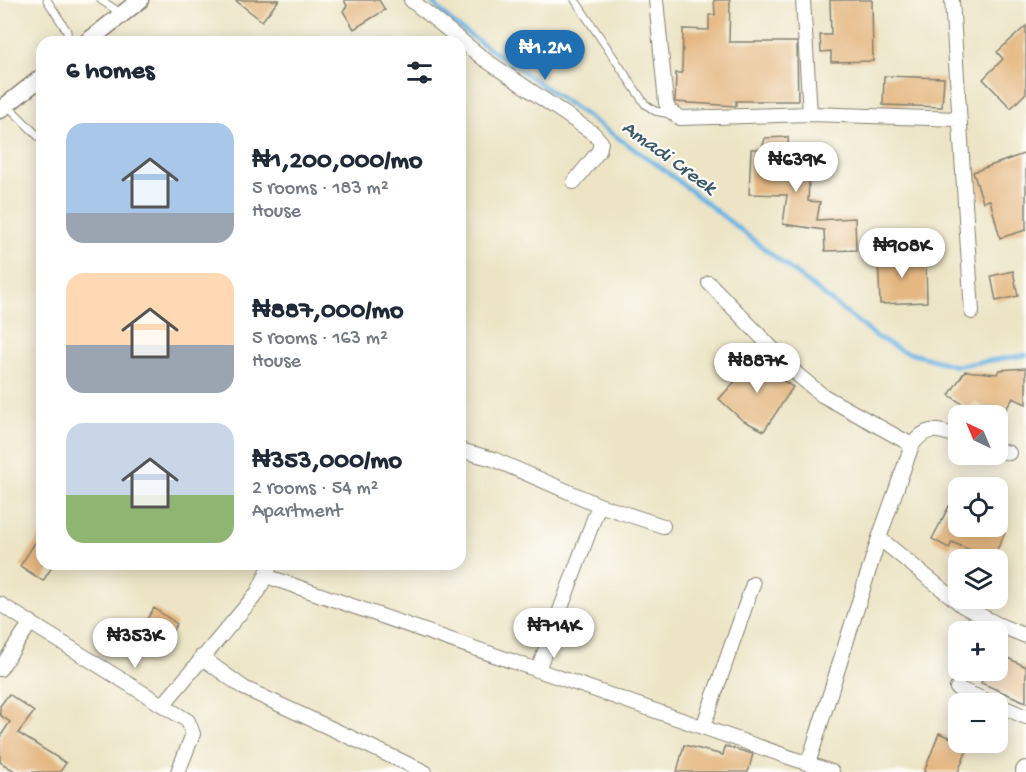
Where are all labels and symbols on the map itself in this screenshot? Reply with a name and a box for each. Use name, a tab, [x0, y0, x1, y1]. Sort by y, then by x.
pin: ₦1.2M	[503, 30, 587, 81]
water label: Amadi Creek	[616, 116, 722, 203]
pin: ₦639K	[754, 142, 838, 193]
pin: ₦908K	[860, 228, 944, 279]
pin: ₦887K	[715, 343, 799, 394]
north arrow	[948, 405, 1008, 465]
pin: ₦714K	[512, 608, 596, 659]
pin: ₦353K	[93, 618, 177, 669]

